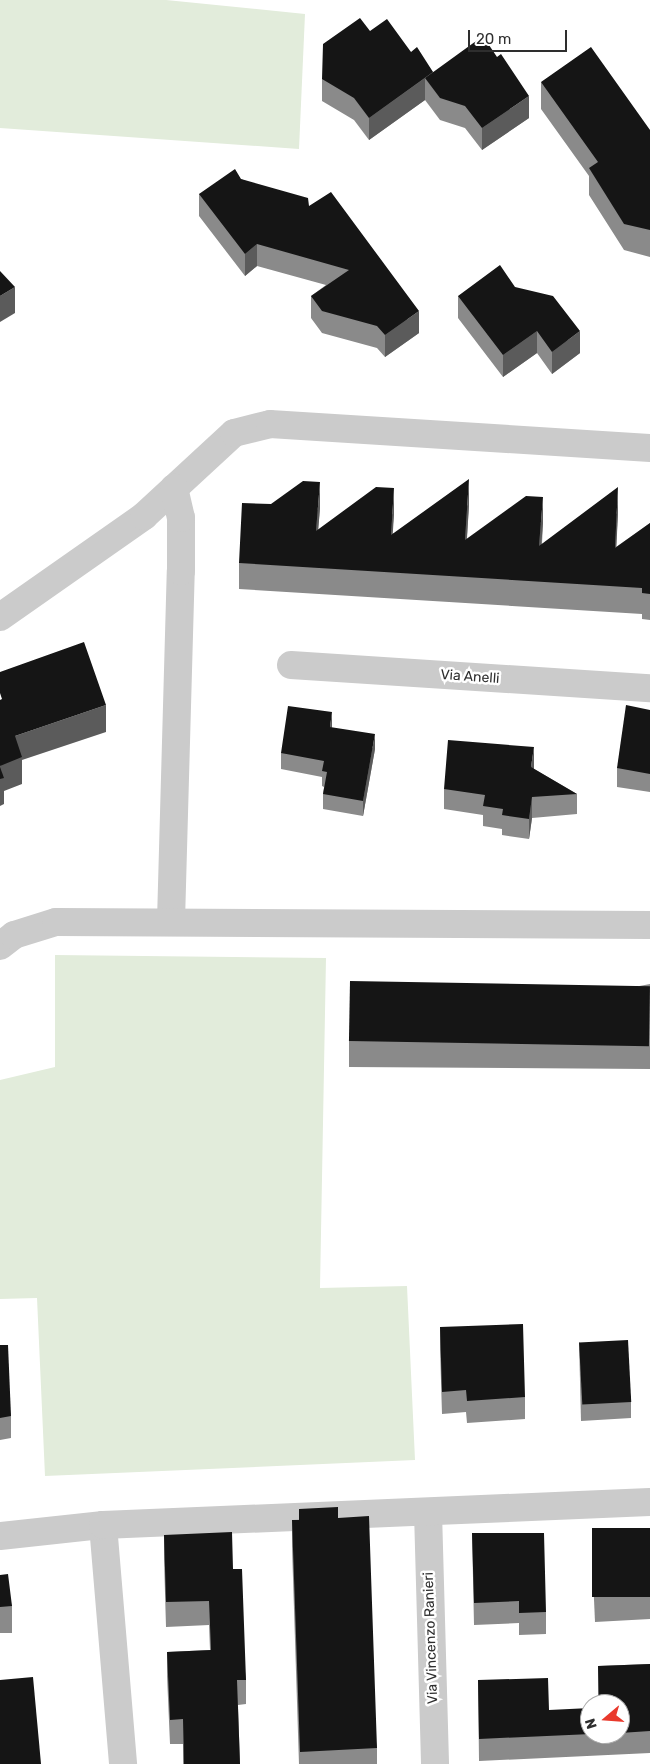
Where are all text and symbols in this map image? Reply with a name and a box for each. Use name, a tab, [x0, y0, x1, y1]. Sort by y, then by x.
scale bar	[470, 20, 569, 52]
text: 20 m	[476, 30, 511, 48]
street label: Via Anelli	[440, 667, 500, 687]
street label: Via Vincenzo Ranieri	[420, 1571, 442, 1705]
north arrow	[580, 1694, 630, 1744]
text: N	[582, 1716, 601, 1731]

